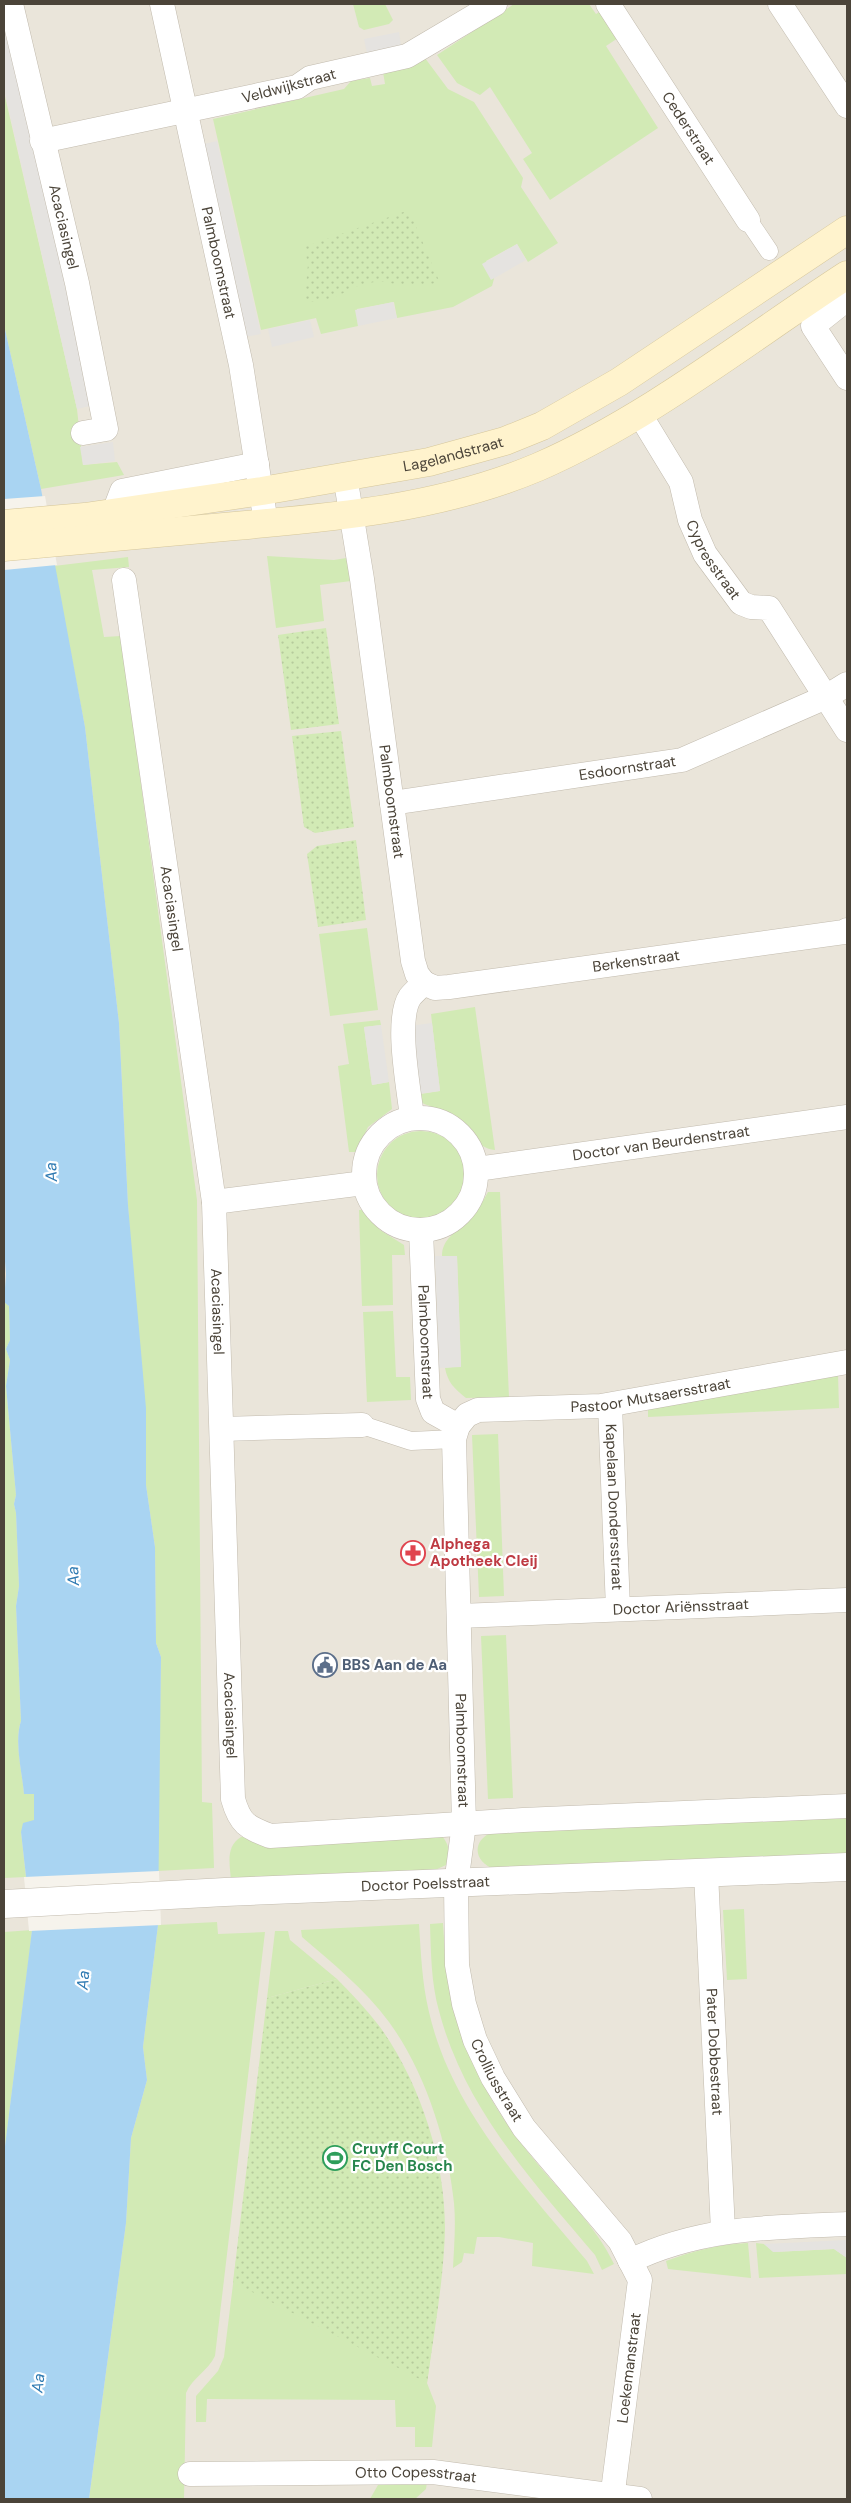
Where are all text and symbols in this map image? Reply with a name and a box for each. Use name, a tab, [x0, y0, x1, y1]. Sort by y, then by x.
street label: Veldwijkstraat	[240, 64, 338, 108]
street label: Cederstraat	[657, 88, 720, 169]
street label: Acaciasingel	[44, 182, 83, 271]
street label: Palmboomstraat	[197, 205, 241, 321]
street label: Lagelandstraat	[402, 432, 506, 476]
street label: Cypresstraat	[681, 517, 745, 604]
street label: Palmboomstraat	[374, 744, 409, 860]
street label: Esdoornstraat	[577, 751, 678, 785]
street label: Acaciasingel	[155, 864, 188, 953]
street label: Berkenstraat	[591, 945, 681, 977]
street label: Doctor van Beurdenstraat	[571, 1121, 751, 1165]
water label: Aa	[40, 1162, 62, 1183]
street label: Acaciasingel	[206, 1268, 229, 1355]
street label: Palmboomstraat	[413, 1284, 438, 1400]
street label: Pastoor Mutsaersstraat	[570, 1373, 732, 1417]
street label: Kapelaan Dondersstraat	[601, 1423, 627, 1591]
place label: Alphega Apotheek Cleij	[430, 1534, 538, 1571]
pharmacy icon: Alphega Apotheek Cleij	[400, 1540, 426, 1566]
water label: Aa	[62, 1566, 84, 1587]
street label: Doctor Ariënsstraat	[612, 1594, 749, 1620]
public building icon: BBS Aan de Aa	[312, 1652, 338, 1678]
place label: BBS Aan de Aa	[342, 1655, 447, 1675]
street label: Acaciasingel	[219, 1672, 242, 1759]
street label: Palmboomstraat	[451, 1693, 474, 1808]
street label: Doctor Poelsstraat	[361, 1871, 490, 1897]
water label: Aa	[71, 1969, 94, 1992]
street label: Pater Dobbestraat	[701, 1988, 728, 2116]
street label: Crolliusstraat	[466, 2035, 528, 2126]
place label: Cruyff Court FC Den Bosch	[352, 2139, 452, 2176]
sports icon: Cruyff Court FC Den Bosch	[322, 2145, 348, 2171]
street label: Loekemanstraat	[612, 2311, 646, 2424]
water label: Aa	[26, 2372, 50, 2395]
street label: Otto Copesstraat	[355, 2462, 478, 2488]

